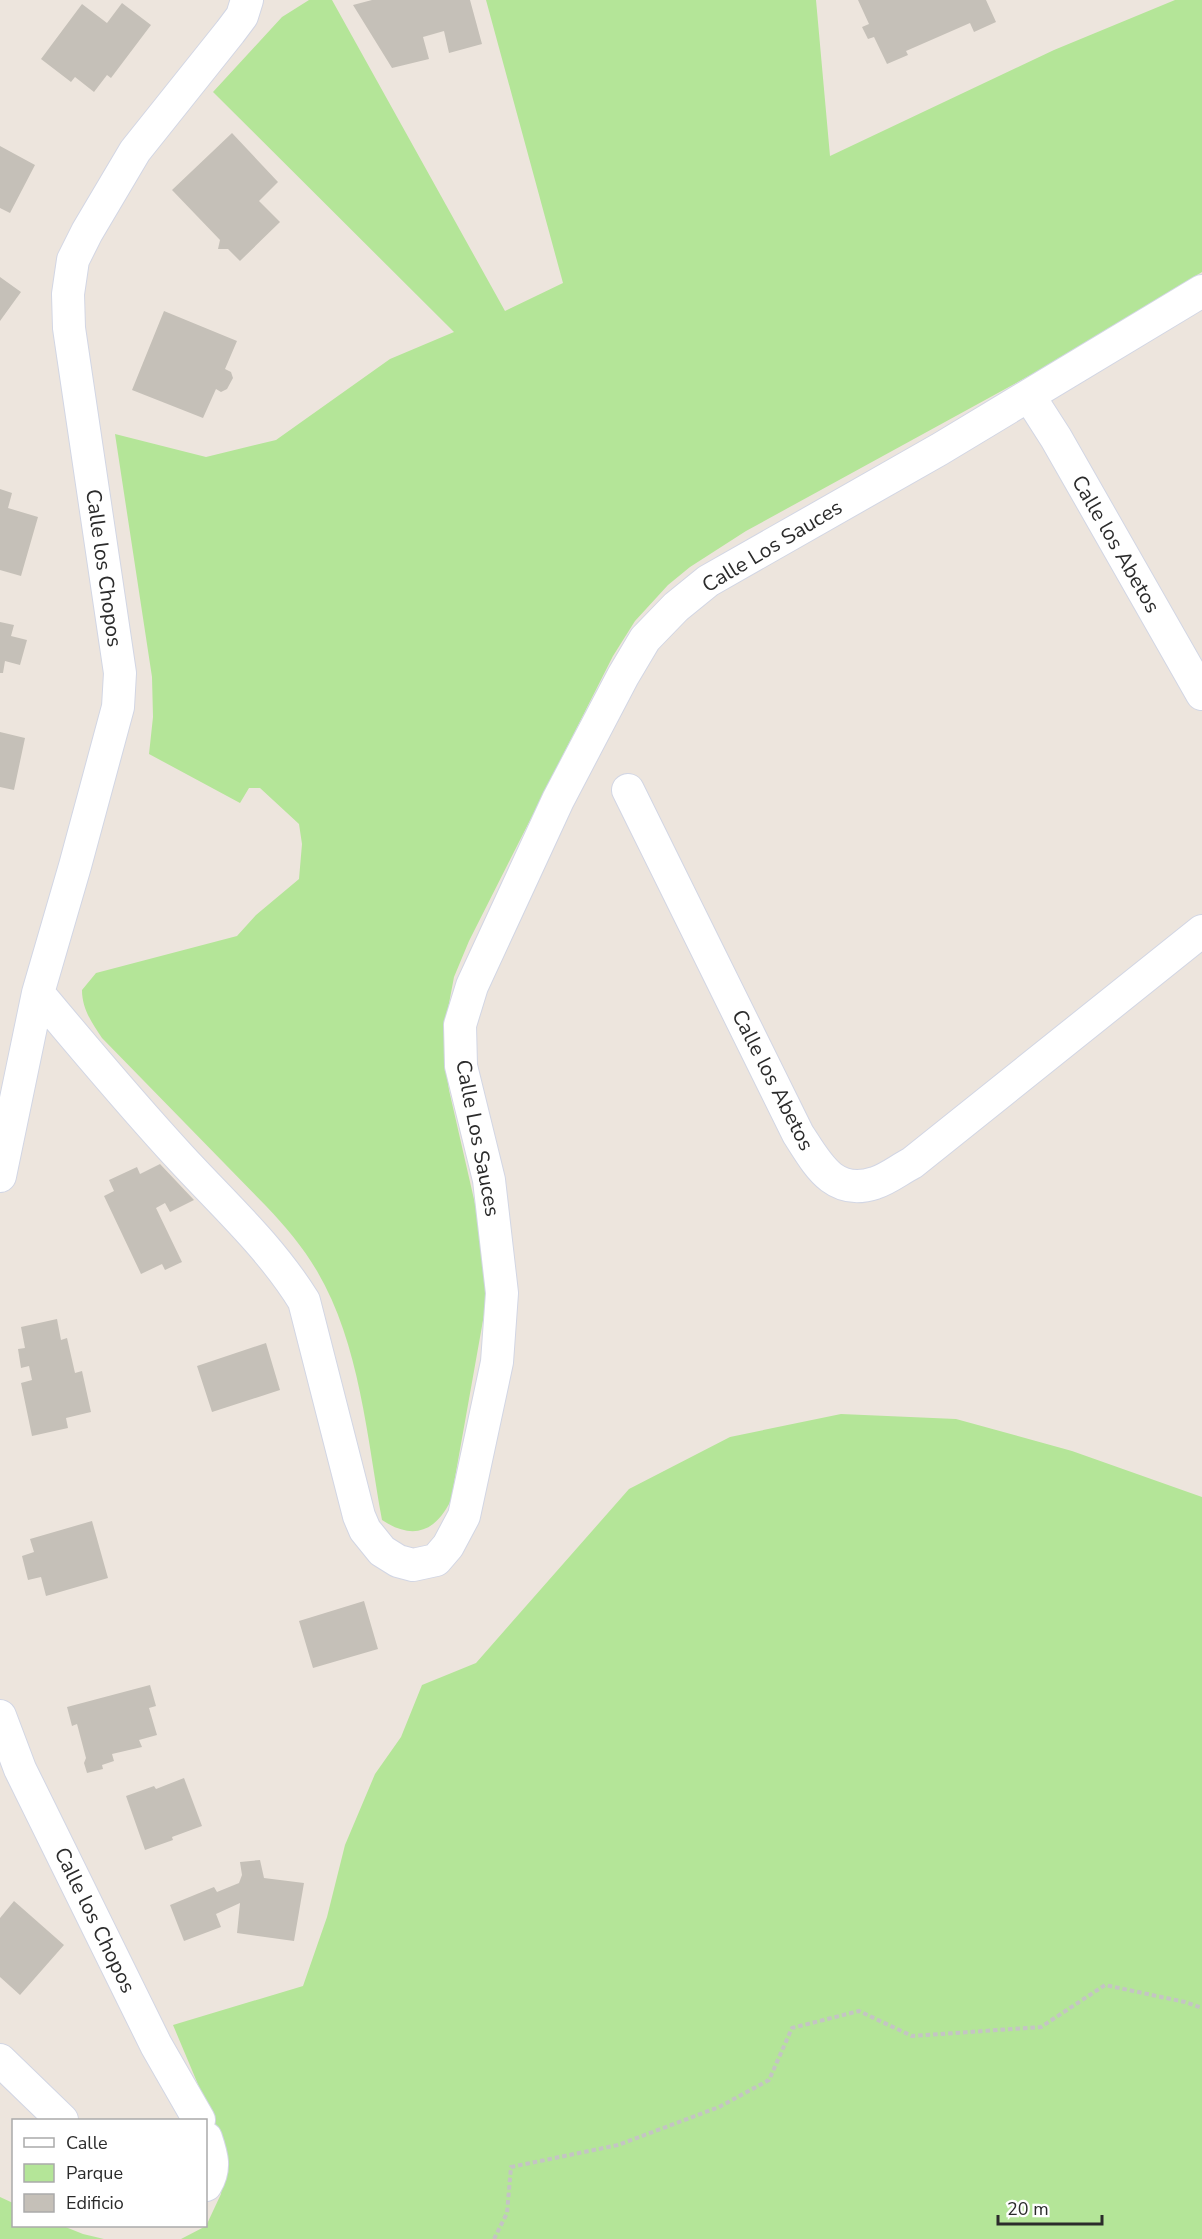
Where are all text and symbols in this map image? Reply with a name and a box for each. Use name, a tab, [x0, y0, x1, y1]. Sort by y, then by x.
street label: Calle los Abetos	[1065, 470, 1167, 618]
street label: Calle los Chopos	[79, 487, 129, 649]
street label: Calle Los Sauces	[697, 493, 847, 599]
street label: Calle los Abetos	[725, 1005, 821, 1155]
street label: Calle Los Sauces	[449, 1057, 507, 1219]
street label: Calle los Chopos	[48, 1842, 142, 1998]
legend	[12, 2119, 207, 2227]
text: Calle	[66, 2131, 108, 2155]
text: Parque	[66, 2161, 123, 2185]
scale bar	[998, 2188, 1102, 2226]
text: Edificio	[66, 2191, 124, 2215]
text: 20 m	[1007, 2197, 1049, 2221]

